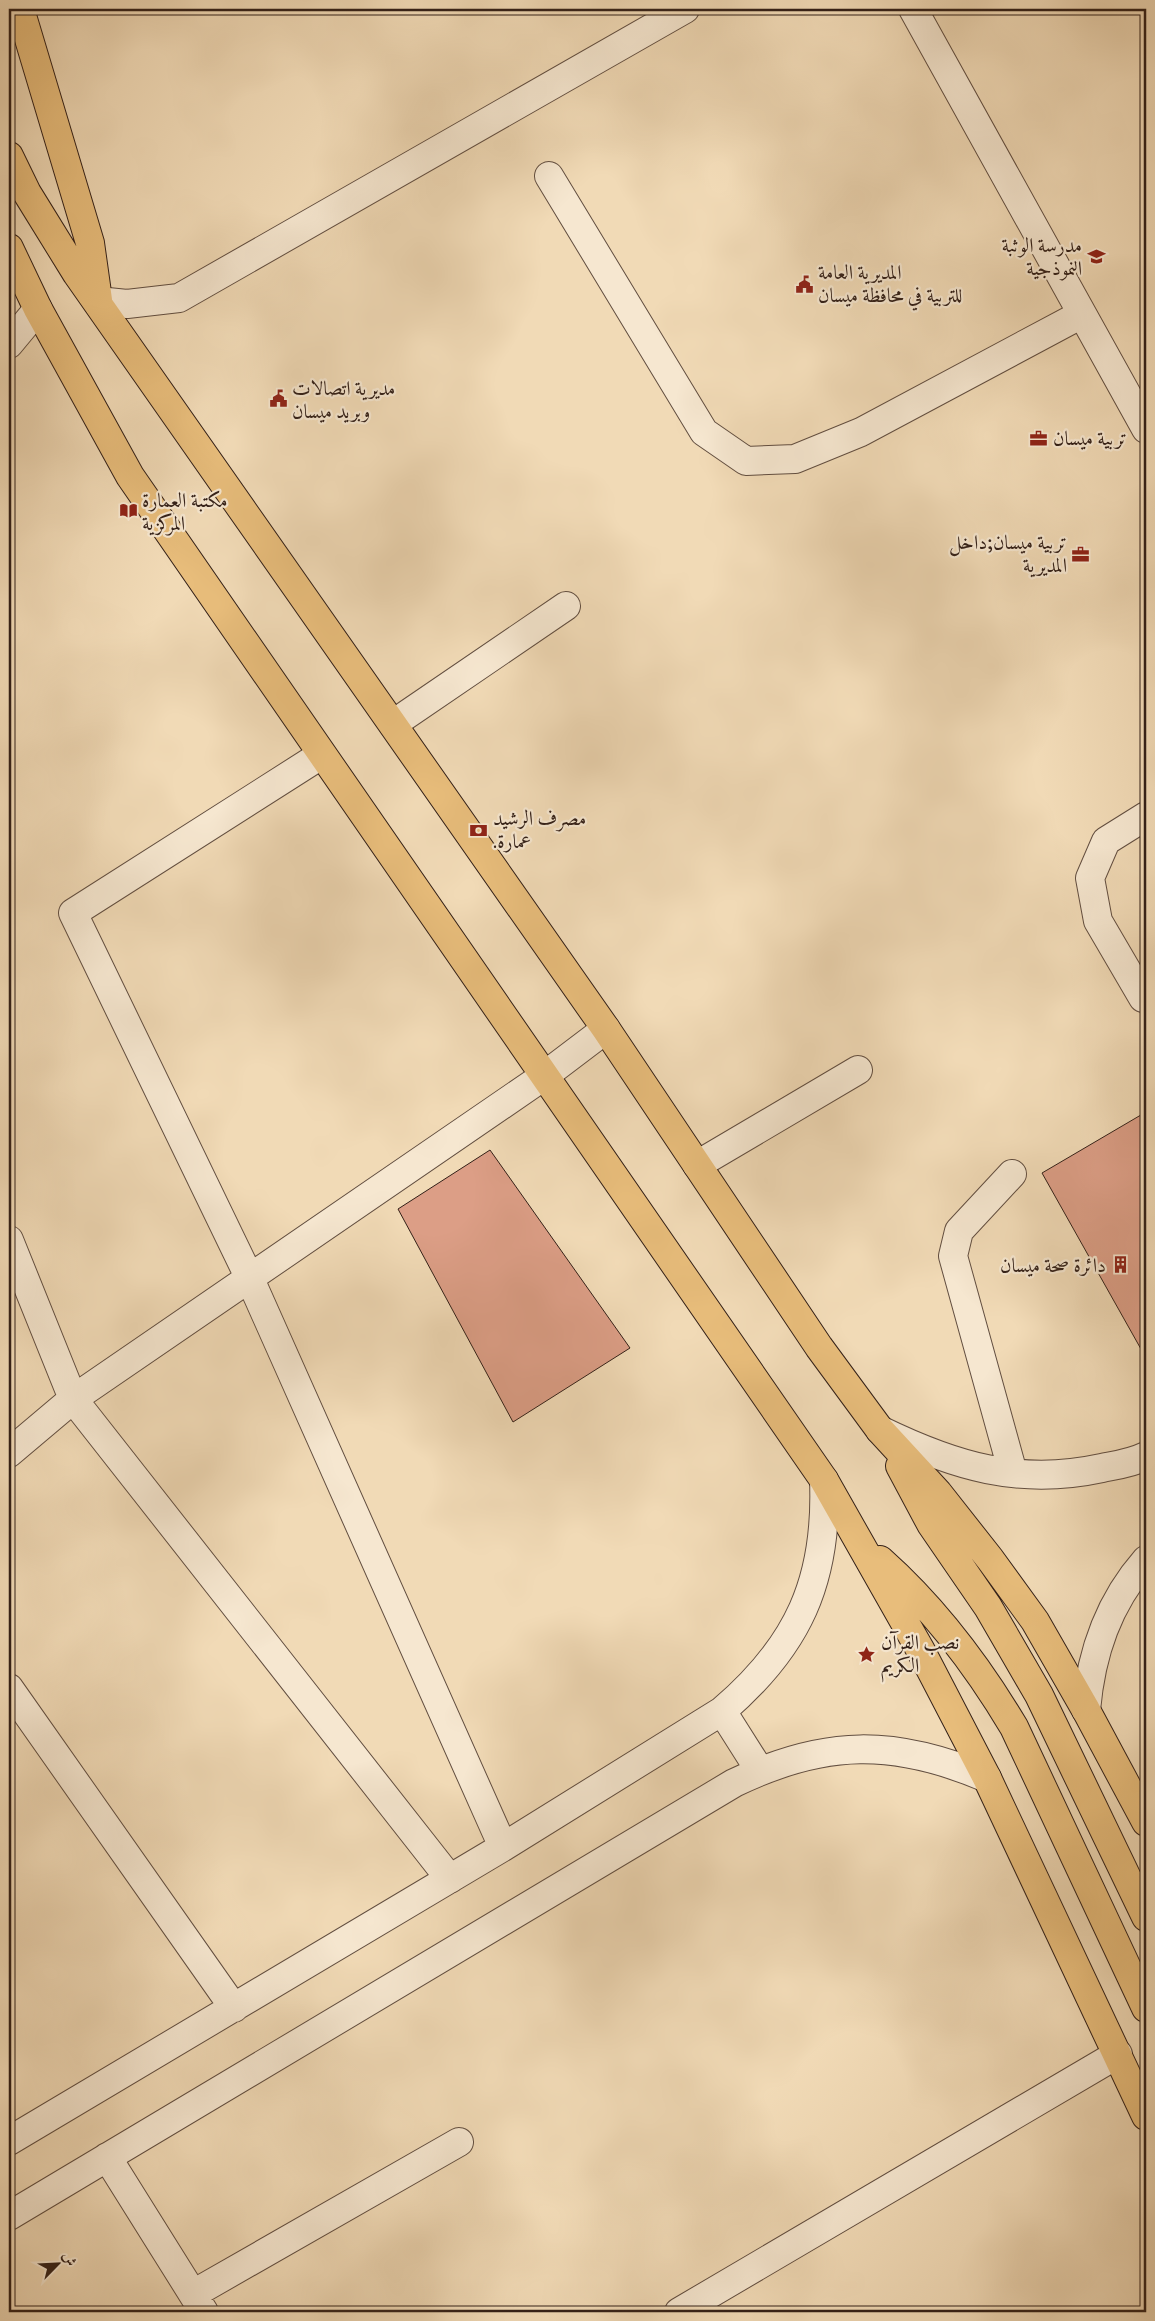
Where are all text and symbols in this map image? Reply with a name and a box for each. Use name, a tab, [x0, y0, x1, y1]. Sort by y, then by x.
place label: مدرسة الوثبة النموذجية	[1002, 233, 1082, 281]
school or university icon: مدرسة الوثبة النموذجية	[1086, 246, 1106, 266]
place label: المديرية العامة للتربية في محافظة ميسان	[818, 260, 963, 311]
public building icon: المديرية العامة للتربية في محافظة ميسان	[794, 274, 814, 294]
place label: مديرية اتصالات وبريد ميسان	[292, 376, 395, 423]
public building icon: مديرية اتصالات وبريد ميسان	[268, 389, 288, 409]
place label: تربية ميسان	[1053, 426, 1127, 450]
office icon: تربية ميسان	[1029, 428, 1049, 448]
place label: مكتبة العمارة المركزية	[142, 488, 228, 536]
library icon: مكتبة العمارة المركزية	[118, 501, 138, 521]
place label: تربية ميسان;داخل المديرية	[949, 530, 1067, 578]
office icon: تربية ميسان;داخل المديرية	[1071, 544, 1091, 564]
place label: مصرف الرشيد .عمارة	[493, 806, 586, 853]
bank icon: مصرف الرشيد .عمارة	[469, 820, 489, 840]
place label: دائرة صحة ميسان	[1000, 1253, 1106, 1277]
building icon: دائرة صحة ميسان	[1110, 1255, 1130, 1275]
place label: نصب القرآن الكريم	[881, 1630, 959, 1683]
place icon: نصب القرآن الكريم	[857, 1644, 877, 1664]
north arrow	[32, 2238, 82, 2288]
text: ش	[59, 2249, 80, 2269]

